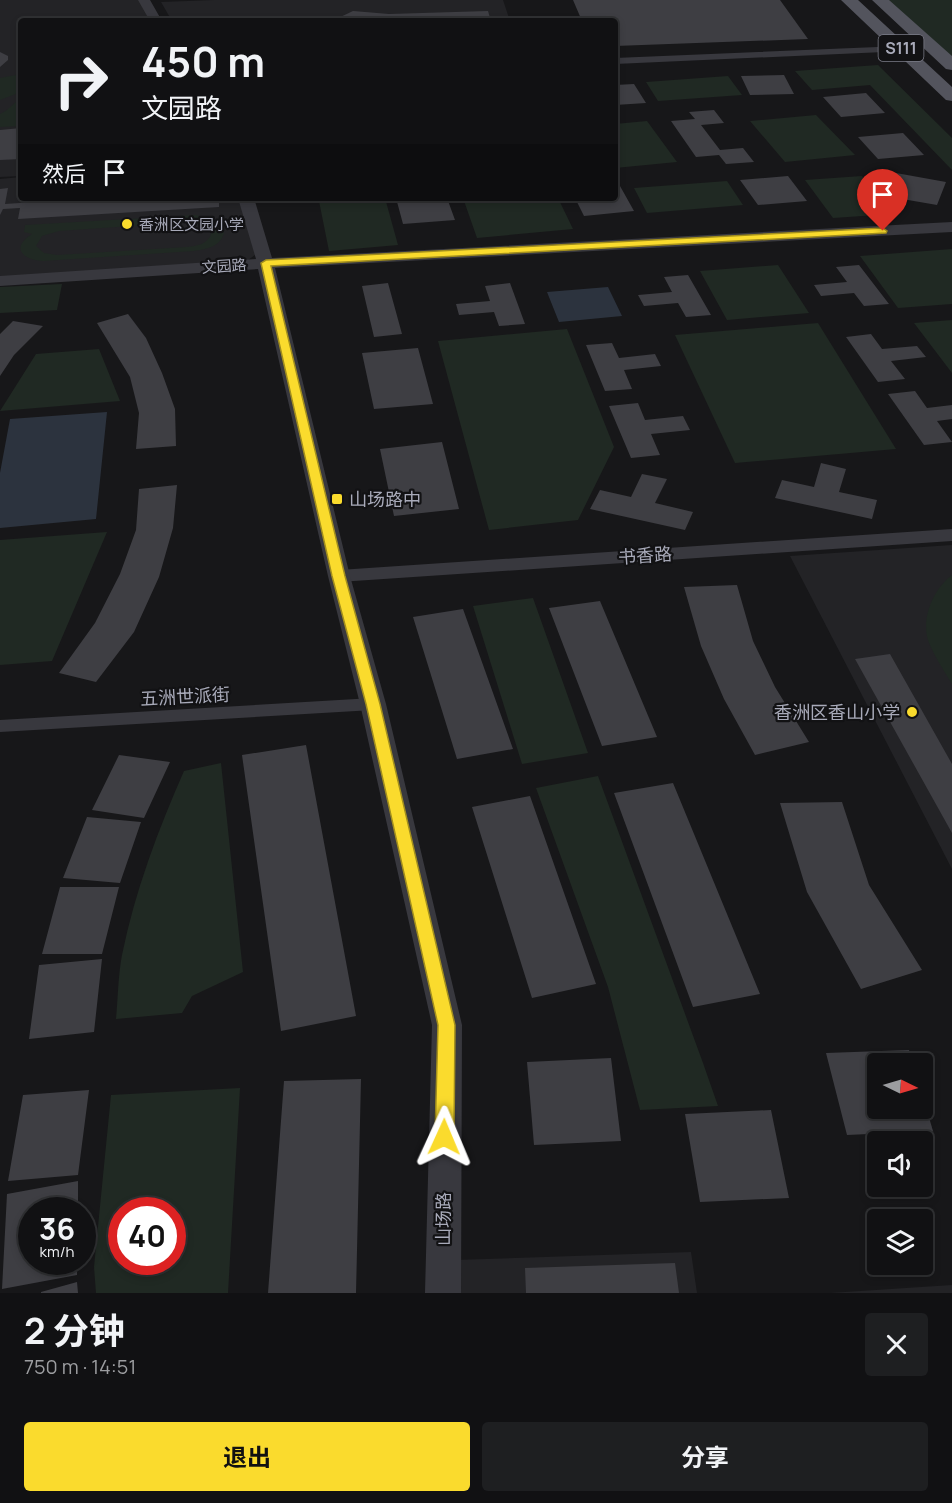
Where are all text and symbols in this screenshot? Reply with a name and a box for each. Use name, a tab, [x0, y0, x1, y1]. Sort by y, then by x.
text: 450 m	[141, 32, 265, 90]
road number: S111	[878, 35, 924, 61]
icon: right	[42, 42, 120, 120]
text: 文园路	[141, 89, 222, 126]
icon: arrive	[98, 156, 131, 189]
text: 然后	[42, 159, 86, 189]
pin	[857, 169, 908, 231]
icon: arrive	[866, 178, 899, 211]
place label: 香洲区文园小学	[139, 214, 244, 235]
marker: 香洲区文园小学	[120, 217, 134, 231]
street label: 文园路	[201, 254, 247, 278]
place label: 山场路中	[349, 487, 421, 511]
marker: 山场路中	[330, 492, 344, 506]
street label: 书香路	[617, 541, 673, 569]
street label: 五洲世派街	[139, 682, 231, 710]
place label: 香洲区香山小学	[774, 700, 900, 724]
marker: 香洲区香山小学	[905, 705, 919, 719]
north arrow	[867, 1053, 933, 1119]
map controls	[867, 1053, 933, 1275]
position arrow	[412, 1105, 476, 1169]
button: sound	[867, 1131, 933, 1197]
street label: 山场路	[431, 1192, 455, 1246]
speed limit sign: 40	[108, 1197, 186, 1275]
text: 36	[39, 1208, 75, 1249]
button: layers	[867, 1209, 933, 1275]
text: km/h	[40, 1241, 74, 1262]
text: 2 分钟	[24, 1306, 125, 1355]
button: close	[865, 1313, 928, 1376]
text: 750 m · 14:51	[24, 1353, 136, 1380]
button: 退出	[24, 1422, 470, 1491]
button: 分享	[482, 1422, 928, 1491]

